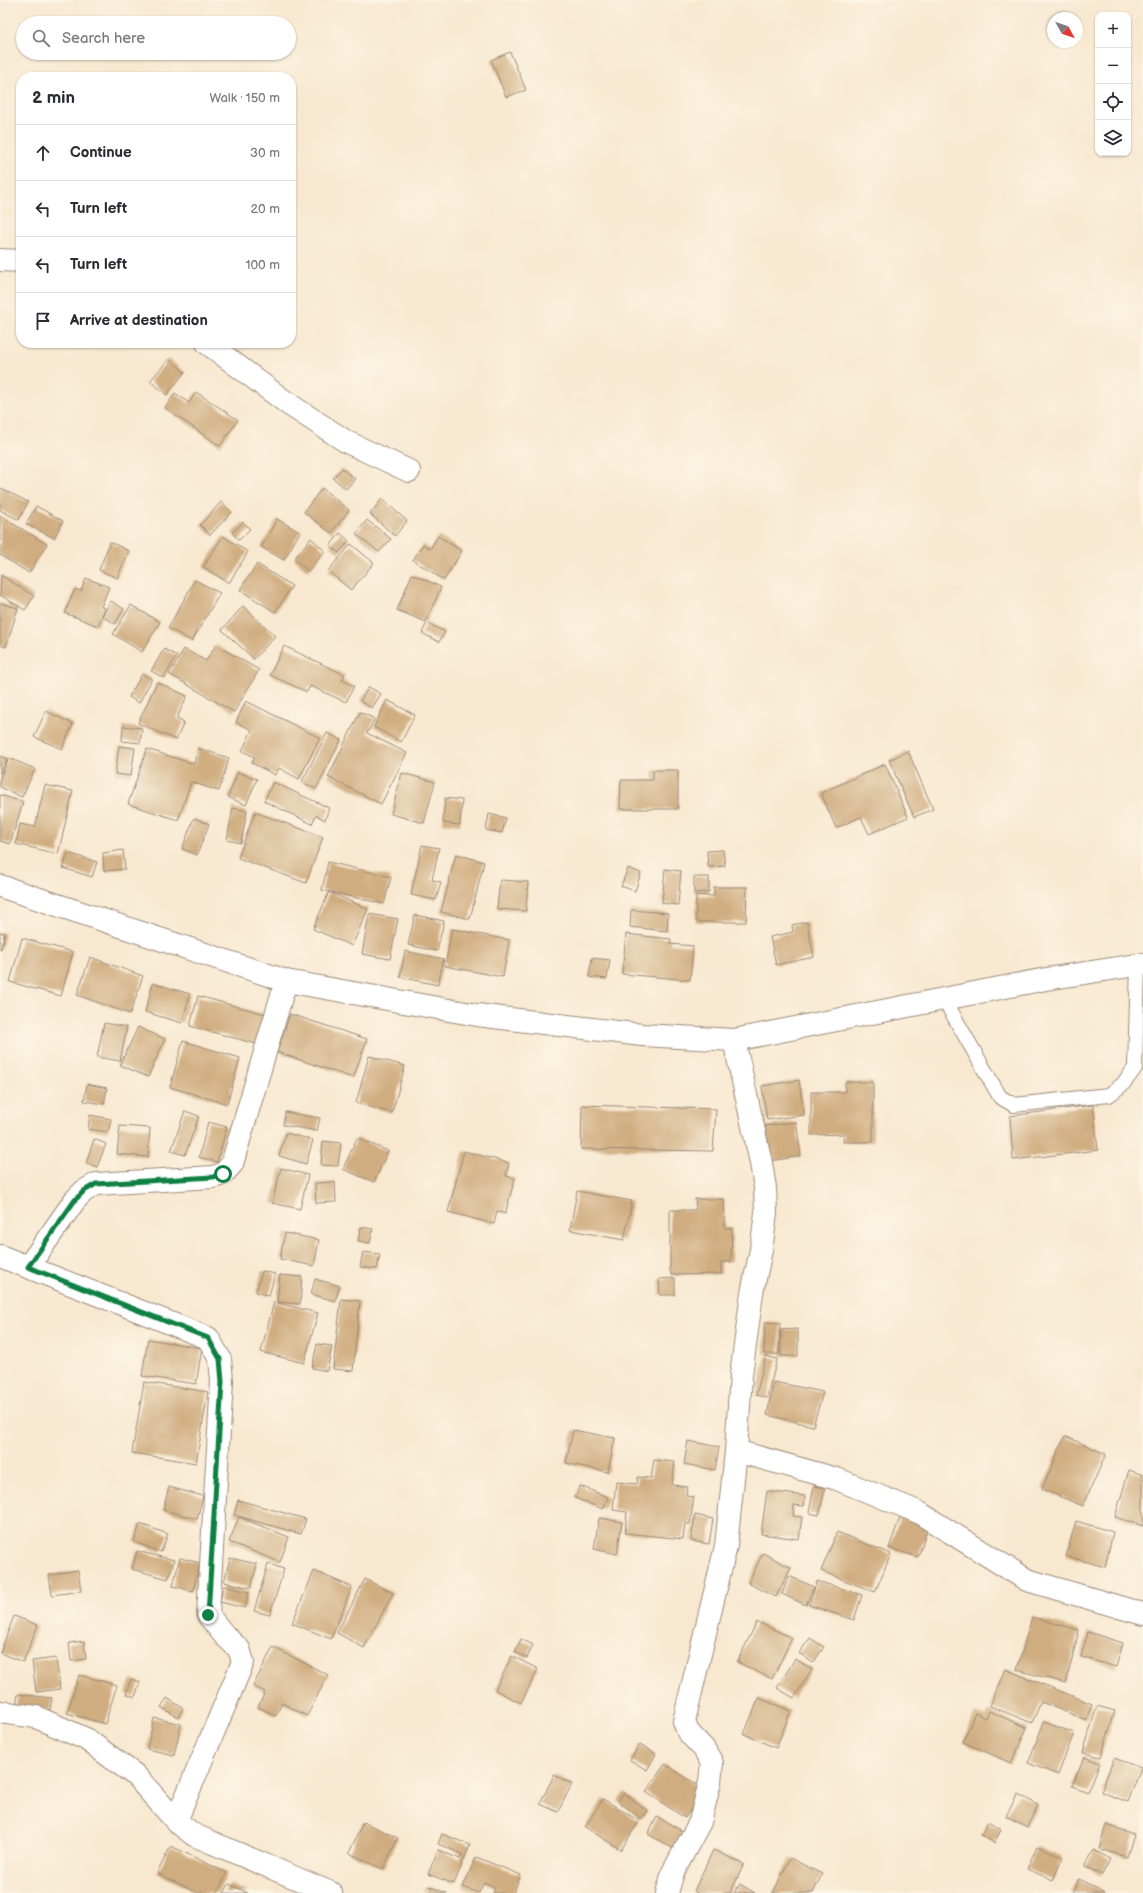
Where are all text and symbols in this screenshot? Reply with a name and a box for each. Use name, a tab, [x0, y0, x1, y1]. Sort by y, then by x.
north arrow	[1047, 12, 1083, 48]
map controls	[1095, 12, 1131, 156]
button: +	[1095, 12, 1131, 48]
search box	[16, 16, 296, 60]
icon: search	[30, 27, 52, 49]
text: Search here	[62, 29, 145, 48]
button: −	[1095, 48, 1131, 84]
button: locate	[1095, 84, 1131, 120]
text: 2 min	[32, 88, 75, 108]
text: Walk · 150 m	[209, 90, 280, 106]
button: layers	[1095, 120, 1131, 156]
icon: ahead	[32, 142, 54, 164]
text: Continue	[70, 143, 132, 162]
text: 30 m	[250, 145, 280, 161]
icon: left	[32, 198, 54, 220]
text: Turn left	[70, 199, 127, 218]
text: 20 m	[250, 201, 280, 217]
icon: left	[32, 254, 54, 276]
text: Turn left	[70, 255, 127, 274]
text: 100 m	[245, 257, 280, 273]
icon: arrive	[32, 310, 54, 332]
text: Arrive at destination	[70, 311, 208, 330]
route start	[214, 1165, 232, 1183]
route end	[199, 1606, 217, 1624]

